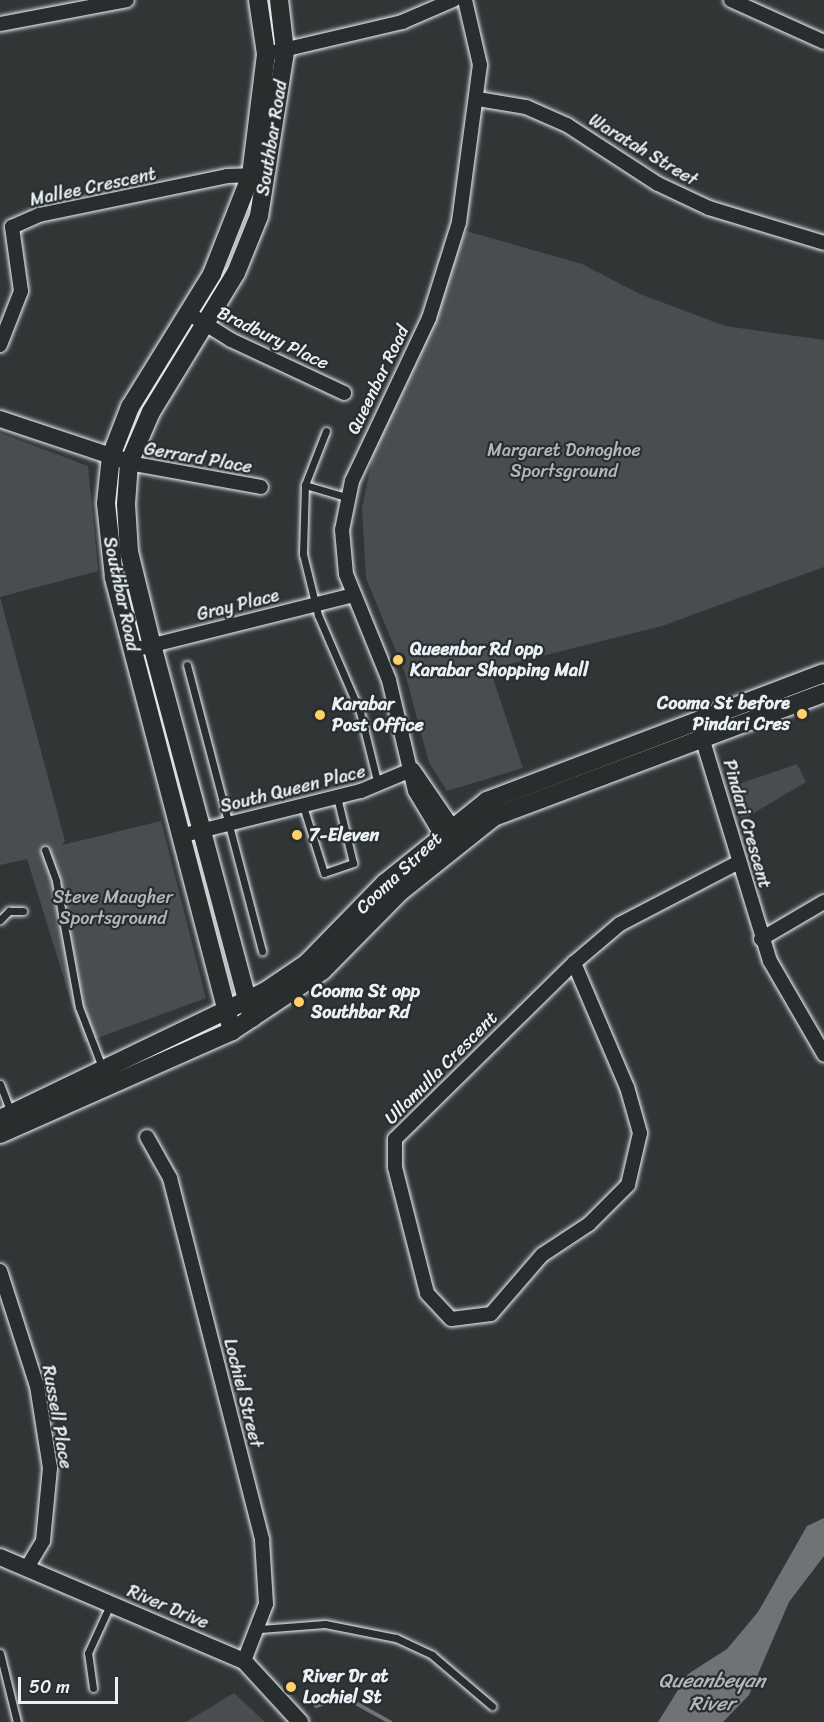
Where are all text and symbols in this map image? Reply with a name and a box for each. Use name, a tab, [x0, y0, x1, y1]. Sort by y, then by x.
street label: Southbar Road	[252, 79, 292, 197]
street label: Waratah Street	[585, 109, 701, 191]
street label: Mallee Crescent	[28, 163, 158, 211]
street label: Bradbury Place	[214, 302, 332, 374]
street label: Queenbar Road	[342, 322, 414, 438]
street label: Gerrard Place	[142, 438, 254, 478]
park label: Margaret Donoghoe Sportsground	[487, 440, 641, 482]
street label: Southbar Road	[98, 535, 144, 653]
street label: Gray Place	[194, 584, 282, 626]
place label: Queenbar Rd opp Karabar Shopping Mall	[410, 639, 588, 682]
marker: Queenbar Rd opp Karabar Shopping Mall	[391, 653, 405, 667]
place label: Cooma St before Pindari Cres	[657, 693, 790, 736]
place label: Karabar Post Office	[332, 694, 424, 736]
marker: Cooma St before Pindari Cres	[795, 707, 809, 721]
marker: Karabar Post Office	[313, 708, 327, 722]
street label: Pindari Crescent	[718, 757, 776, 891]
street label: South Queen Place	[218, 760, 368, 818]
place label: 7-Eleven	[309, 824, 379, 846]
marker: 7-Eleven	[290, 828, 304, 842]
street label: Cooma Street	[352, 828, 446, 918]
park label: Steve Maugher Sportsground	[54, 887, 172, 930]
place label: Cooma St opp Southbar Rd	[311, 981, 420, 1024]
marker: Cooma St opp Southbar Rd	[292, 995, 306, 1009]
street label: Ullamulla Crescent	[380, 1007, 502, 1129]
street label: Lochiel Street	[219, 1336, 267, 1450]
street label: Russell Place	[37, 1364, 77, 1470]
street label: River Drive	[124, 1580, 212, 1634]
scale bar	[21, 1665, 122, 1703]
place label: River Dr at Lochiel St	[303, 1666, 388, 1708]
water label: Queanbeyan River	[659, 1669, 765, 1716]
text: 50 m	[29, 1671, 70, 1703]
marker: River Dr at Lochiel St	[284, 1680, 298, 1694]

